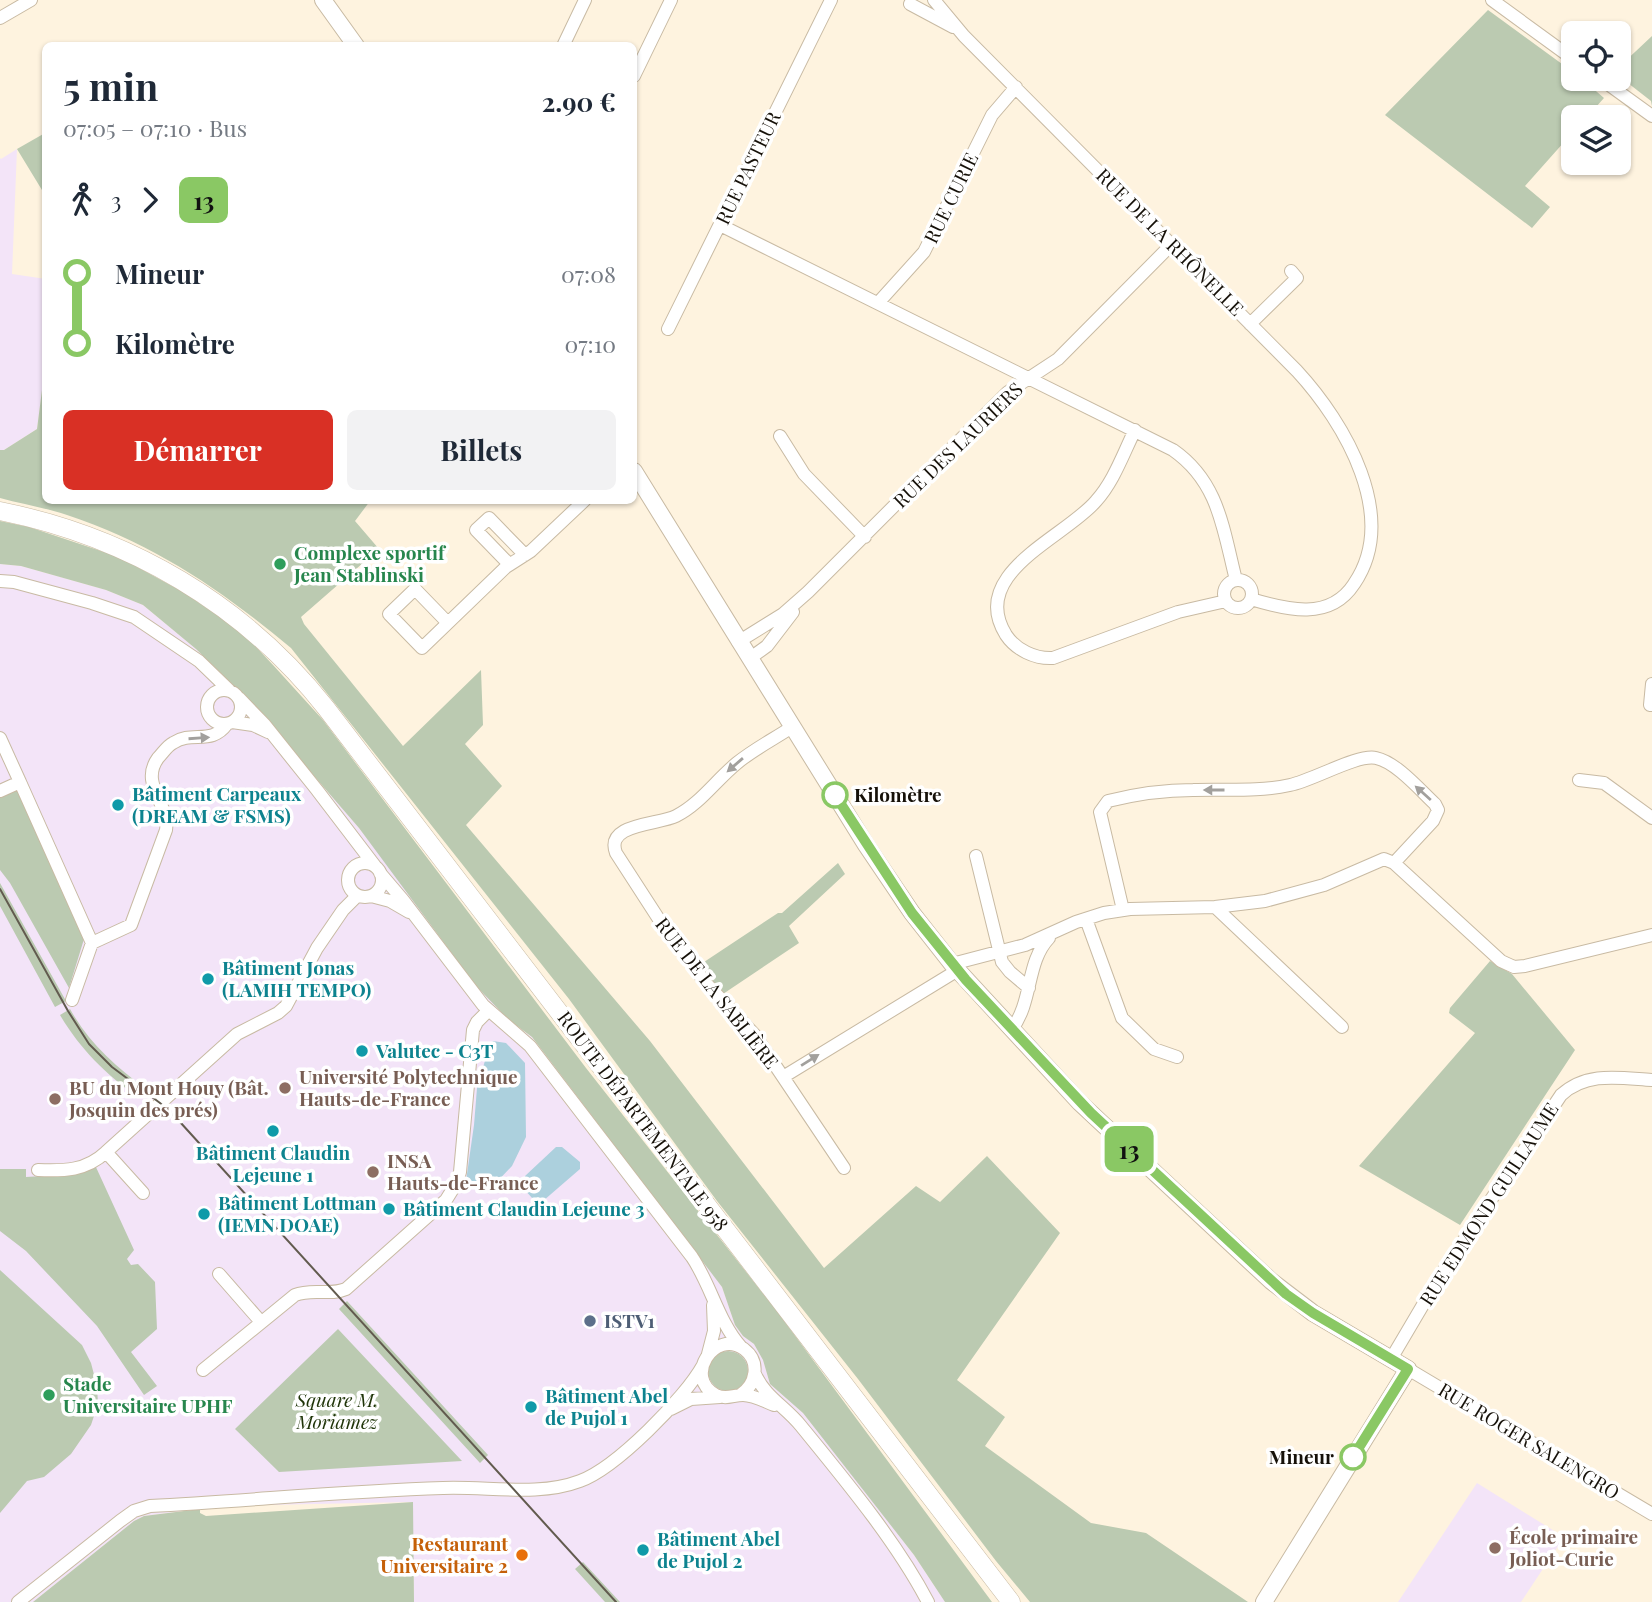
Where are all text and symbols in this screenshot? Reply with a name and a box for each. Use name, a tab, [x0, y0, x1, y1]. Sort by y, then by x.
map controls	[1561, 21, 1631, 175]
button: locate	[1561, 21, 1631, 91]
text: 5 min	[63, 60, 158, 111]
text: 2.90 €	[542, 84, 616, 119]
button: layers	[1561, 105, 1631, 175]
street label: RUE PASTEUR	[709, 106, 786, 228]
text: 07:05 – 07:10 · Bus	[63, 112, 247, 143]
street label: RUE CURIE	[917, 148, 983, 247]
street label: RUE DE LA RHÔNELLE	[1091, 162, 1250, 321]
icon: walk	[63, 181, 101, 219]
icon: forward	[131, 181, 169, 219]
text: 3	[111, 184, 121, 215]
text: 13	[193, 184, 214, 216]
text: Mineur	[115, 256, 204, 291]
text: 07:08	[561, 258, 616, 289]
text: Kilomètre	[115, 326, 235, 361]
text: 07:10	[564, 328, 616, 359]
street label: RUE DES LAURIERS	[887, 376, 1028, 513]
button: Démarrer	[63, 410, 333, 490]
button: Billets	[347, 410, 616, 490]
place label: Complexe sportif Jean Stablinski	[293, 539, 447, 587]
marker: Complexe sportif Jean Stablinski	[272, 556, 288, 572]
one-way arrow	[188, 732, 210, 743]
one-way arrow	[727, 757, 744, 772]
place label: Bâtiment Carpeaux (DREAM & FSMS)	[132, 780, 302, 828]
place label: Kilomètre	[854, 781, 942, 807]
marker: Kilomètre	[822, 782, 848, 808]
one-way arrow	[1203, 784, 1225, 796]
one-way arrow	[1414, 785, 1432, 801]
marker: Bâtiment Carpeaux (DREAM & FSMS)	[110, 797, 126, 813]
street label: RUE DE LA SABLIÈRE	[650, 911, 785, 1074]
place label: Bâtiment Jonas (LAMIH TEMPO)	[222, 954, 371, 1002]
marker: Bâtiment Jonas (LAMIH TEMPO)	[200, 971, 216, 987]
street label: ROUTE DÉPARTEMENTALE 958	[553, 1005, 735, 1236]
place label: Valutec - C3T	[375, 1037, 494, 1063]
marker: Valutec - C3T	[354, 1043, 370, 1059]
one-way arrow	[800, 1054, 820, 1067]
place label: Université Polytechnique Hauts-de-France	[299, 1063, 518, 1111]
place label: BU du Mont Houy (Bât. Josquin des prés)	[68, 1074, 269, 1122]
marker: Université Polytechnique Hauts-de-France	[277, 1080, 293, 1096]
marker: BU du Mont Houy (Bât. Josquin des prés)	[47, 1091, 63, 1107]
street label: RUE EDMOND GUILLAUME	[1413, 1097, 1564, 1310]
marker: Bâtiment Claudin Lejeune 1	[265, 1123, 281, 1139]
line badge: 13	[1098, 1126, 1160, 1172]
text: 13	[1119, 1133, 1139, 1165]
place label: Bâtiment Claudin Lejeune 1	[196, 1139, 350, 1187]
place label: INSA Hauts-de-France	[387, 1147, 539, 1195]
marker: INSA Hauts-de-France	[365, 1164, 381, 1180]
place label: Bâtiment Lottman (IEMN DOAE)	[218, 1189, 377, 1237]
place label: Bâtiment Claudin Lejeune 3	[403, 1195, 644, 1221]
marker: Bâtiment Claudin Lejeune 3	[381, 1201, 397, 1217]
marker: Bâtiment Lottman (IEMN DOAE)	[196, 1206, 212, 1222]
place label: ISTV1	[604, 1307, 655, 1333]
marker: ISTV1	[582, 1313, 598, 1329]
place label: Stade Universitaire UPHF	[63, 1370, 233, 1418]
street label: RUE ROGER SALENGRO	[1434, 1376, 1625, 1505]
place label: Bâtiment Abel de Pujol 1	[545, 1382, 668, 1430]
park label: Square M. Moriamez	[295, 1386, 379, 1434]
marker: Stade Universitaire UPHF	[41, 1387, 57, 1403]
marker: Bâtiment Abel de Pujol 1	[523, 1399, 539, 1415]
place label: Mineur	[1269, 1443, 1334, 1469]
marker: Mineur	[1340, 1444, 1366, 1470]
place label: École primaire Joliot-Curie	[1508, 1523, 1638, 1571]
place label: Bâtiment Abel de Pujol 2	[657, 1525, 780, 1573]
place label: Restaurant Universitaire 2	[380, 1530, 508, 1578]
marker: École primaire Joliot-Curie	[1487, 1540, 1503, 1556]
marker: Bâtiment Abel de Pujol 2	[635, 1542, 651, 1558]
marker: Restaurant Universitaire 2	[514, 1547, 530, 1563]

